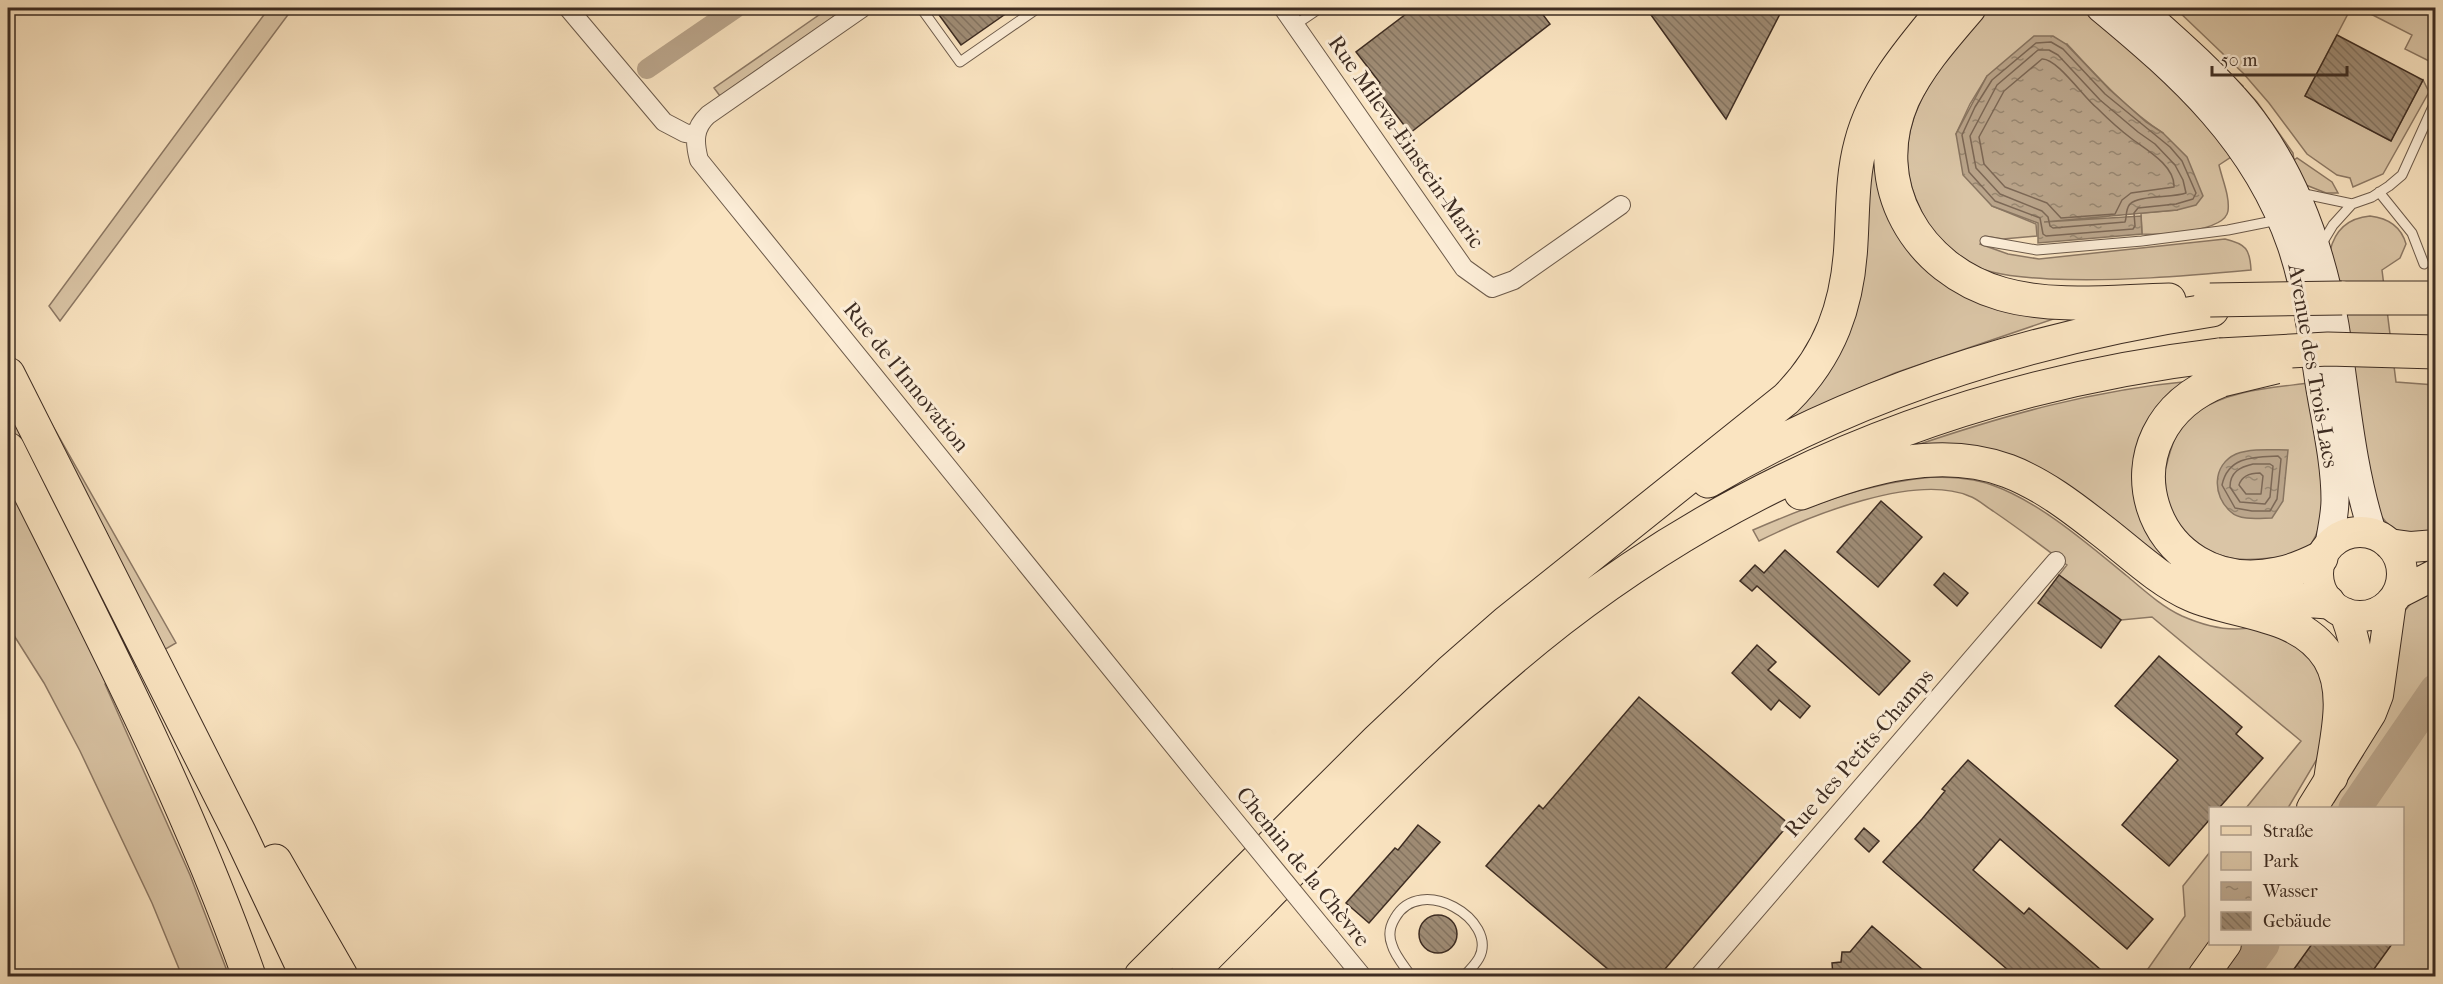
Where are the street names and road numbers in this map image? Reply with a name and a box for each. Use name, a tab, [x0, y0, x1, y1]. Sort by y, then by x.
street label: Rue Mileva-Einstein-Maric	[1323, 31, 1490, 254]
street label: Avenue des Trois-Lacs	[2282, 261, 2344, 470]
street label: Rue de l'Innovation	[837, 297, 975, 457]
street label: Rue des Petits-Champs	[1779, 664, 1939, 842]
street label: Chemin de la Chèvre	[1231, 782, 1375, 952]

